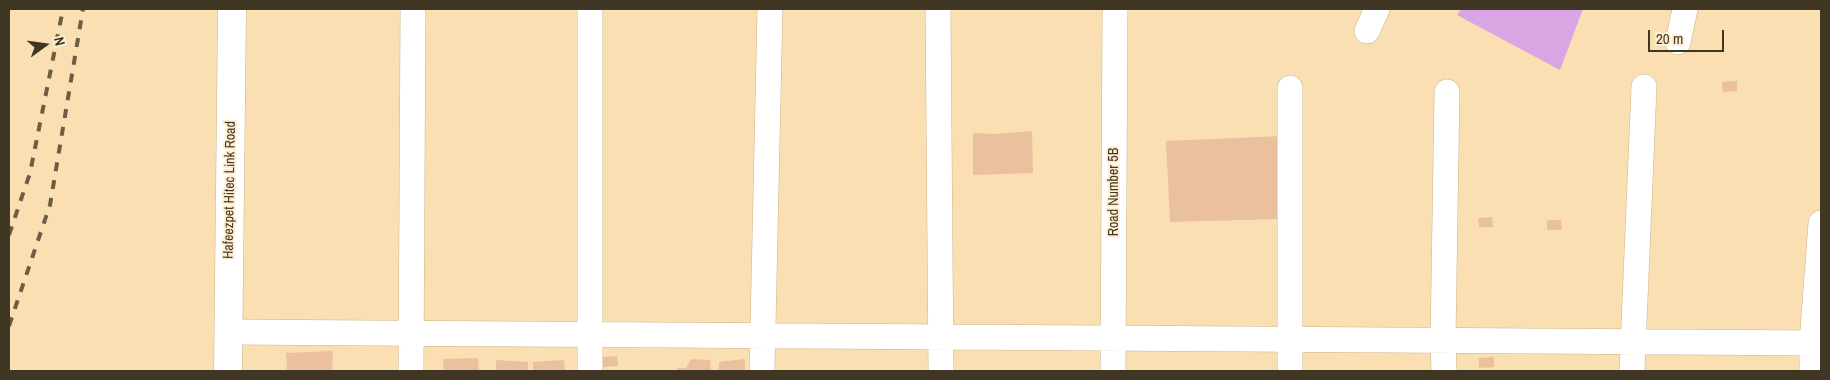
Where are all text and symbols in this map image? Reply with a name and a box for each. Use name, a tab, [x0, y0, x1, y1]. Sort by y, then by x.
north arrow	[20, 20, 70, 70]
scale bar	[1650, 20, 1726, 52]
text: 20 m	[1656, 28, 1683, 49]
text: N	[50, 35, 69, 48]
street label: Hafeezpet Hitec Link Road	[220, 121, 240, 259]
street label: Road Number 5B	[1106, 148, 1122, 236]

